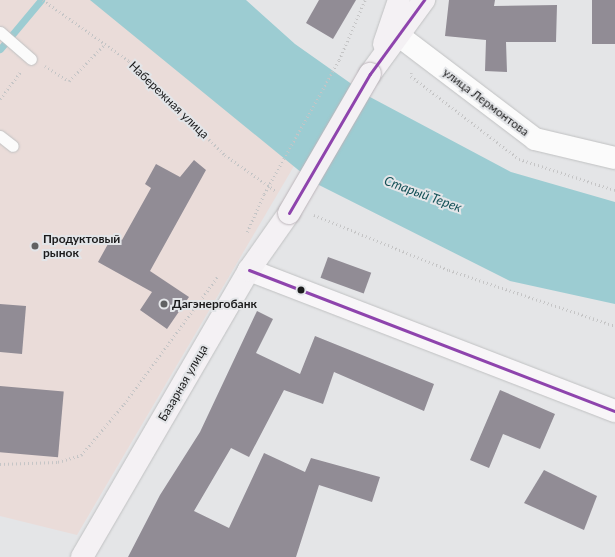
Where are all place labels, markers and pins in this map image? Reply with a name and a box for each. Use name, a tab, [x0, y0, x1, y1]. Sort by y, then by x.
place label: Продуктовый рынок	[43, 232, 120, 260]
marker: Продуктовый рынок	[30, 241, 40, 251]
unlabelled marker	[296, 285, 306, 295]
place label: Дагэнергобанк	[172, 297, 257, 311]
marker: Дагэнергобанк	[159, 299, 169, 309]

